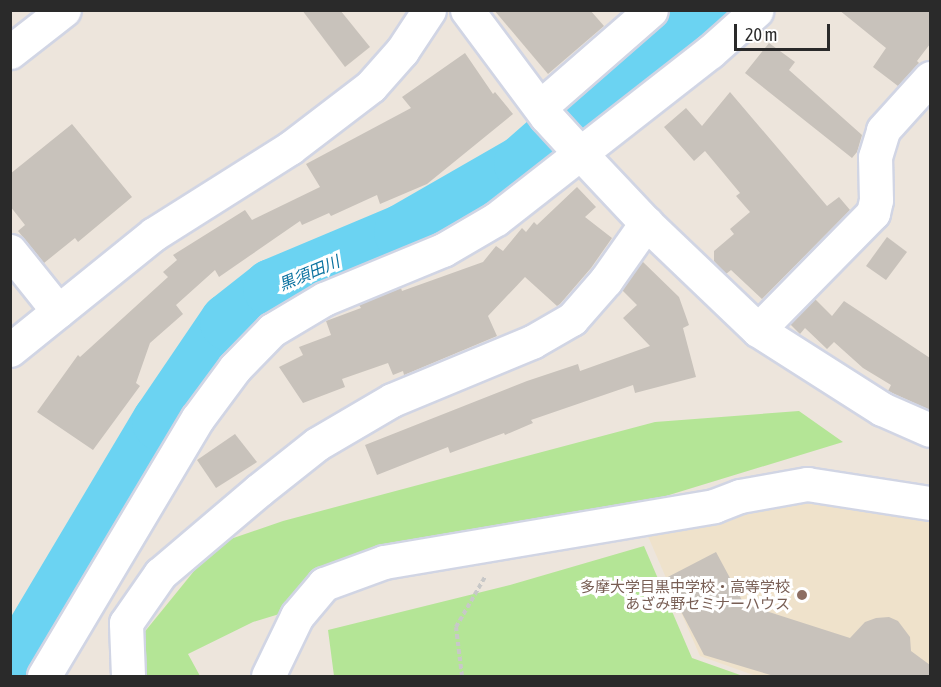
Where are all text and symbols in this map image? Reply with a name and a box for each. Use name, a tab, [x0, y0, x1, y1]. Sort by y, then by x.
scale bar	[737, 12, 833, 50]
text: 20 m	[745, 24, 777, 45]
water label: 黒須田川	[276, 252, 342, 294]
place label: 多摩大学目黒中学校・高等学校 あざみ野セミナーハウス	[580, 577, 790, 612]
marker: 多摩大学目黒中学校・高等学校 あざみ野セミナーハウス	[795, 588, 809, 602]

